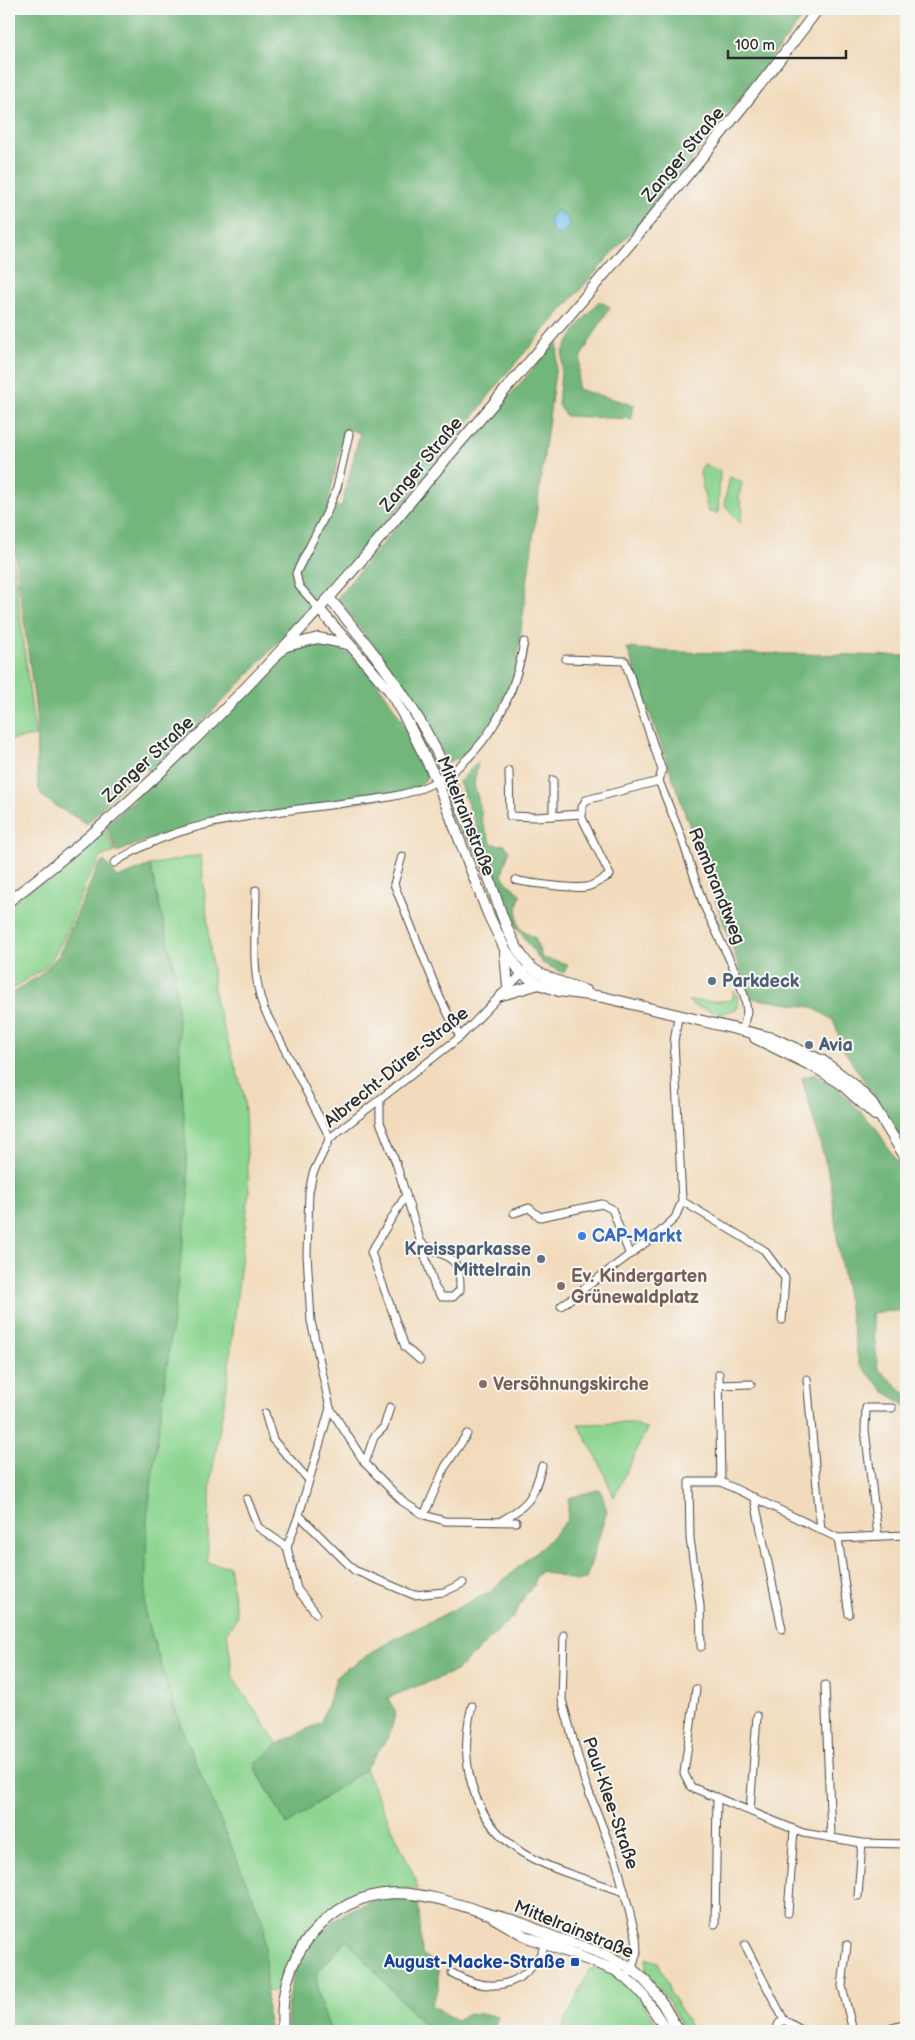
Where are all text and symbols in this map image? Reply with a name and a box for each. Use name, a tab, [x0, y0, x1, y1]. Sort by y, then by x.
scale bar	[728, 28, 845, 60]
text: 100 m	[735, 36, 775, 55]
street label: Zanger Straße	[637, 103, 729, 207]
street label: Zanger Straße	[375, 413, 467, 517]
street label: Zanger Straße	[98, 712, 198, 808]
street label: Mittelrainstraße	[432, 753, 499, 879]
street label: Rembrandtweg	[684, 825, 749, 948]
place label: Parkdeck	[722, 971, 800, 992]
marker: Parkdeck	[706, 975, 718, 987]
street label: Albrecht-Dürer-Straße	[320, 1002, 473, 1132]
place label: Avia	[818, 1035, 853, 1056]
marker: Avia	[803, 1039, 815, 1051]
place label: CAP-Markt	[592, 1226, 682, 1247]
marker: CAP-Markt	[576, 1230, 588, 1242]
place label: Kreissparkasse Mittelrain	[404, 1239, 531, 1281]
marker: Kreissparkasse Mittelrain	[535, 1253, 547, 1265]
place label: Ev. Kindergarten Grünewaldplatz	[571, 1266, 707, 1308]
marker: Ev. Kindergarten Grünewaldplatz	[555, 1280, 567, 1292]
place label: Versöhnungskirche	[493, 1374, 649, 1395]
marker: Versöhnungskirche	[477, 1378, 489, 1390]
street label: Paul-Klee-Straße	[578, 1734, 643, 1872]
street label: Mittelrainstraße	[511, 1896, 637, 1963]
place label: August-Macke-Straße	[383, 1952, 565, 1973]
marker: August-Macke-Straße	[569, 1956, 581, 1968]

